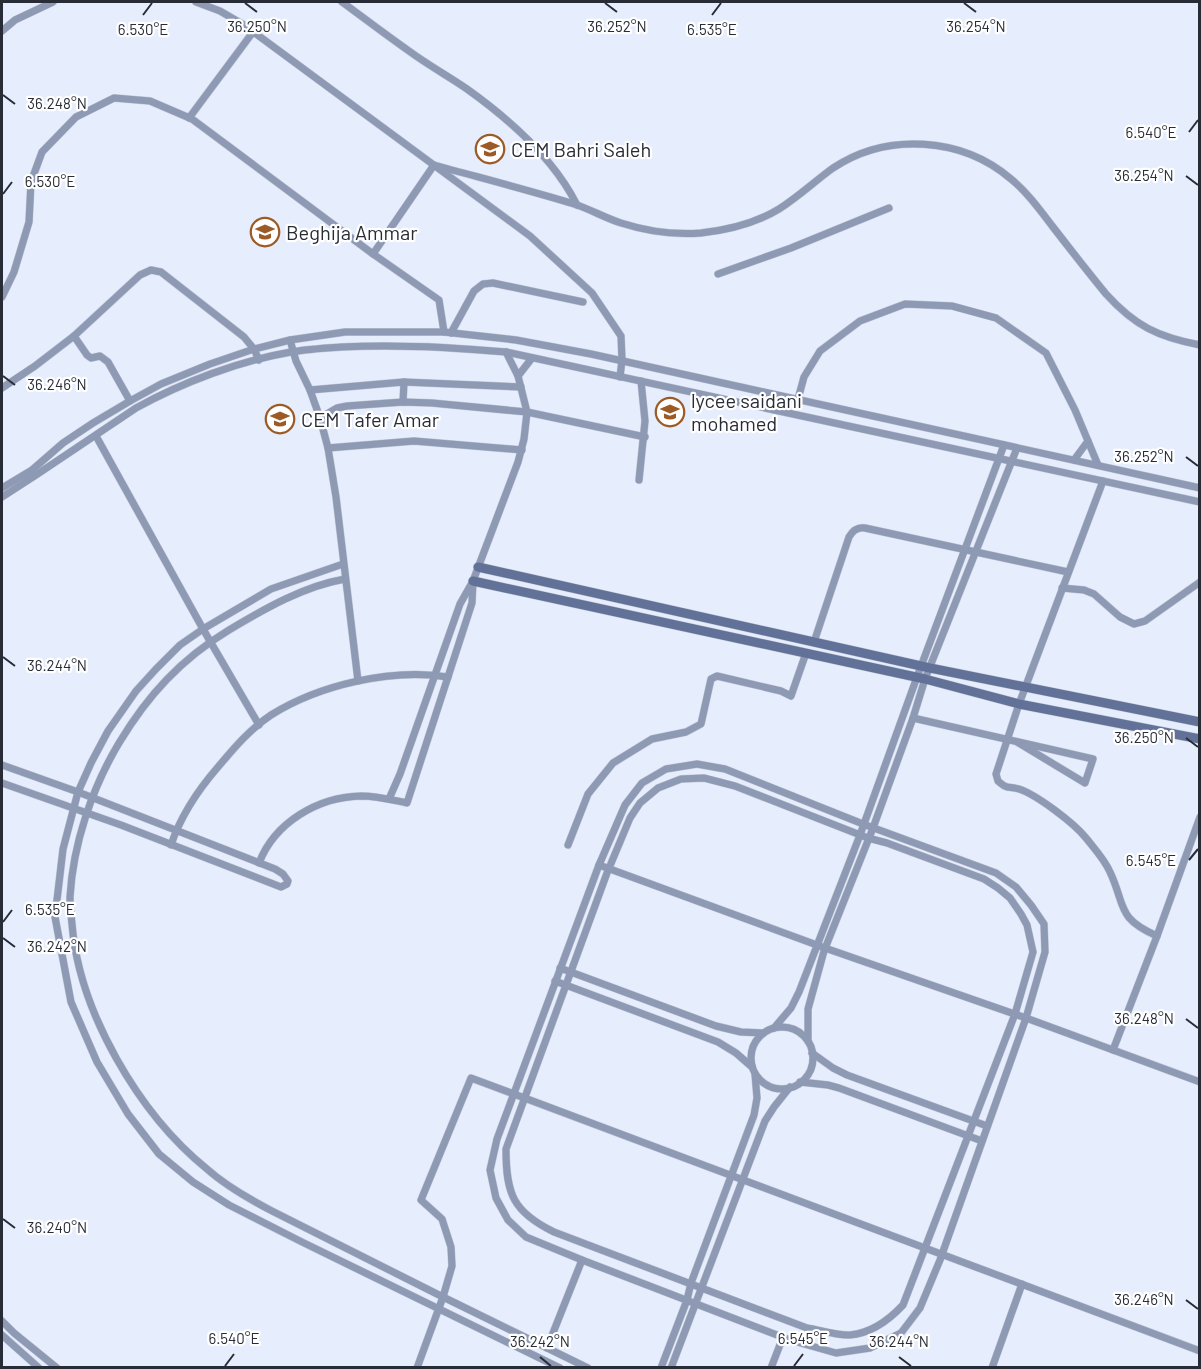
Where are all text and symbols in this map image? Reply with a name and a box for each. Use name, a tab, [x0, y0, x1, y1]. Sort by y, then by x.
text: 36.250°N	[227, 17, 287, 35]
text: 36.252°N	[587, 17, 647, 35]
text: 36.254°N	[946, 17, 1006, 35]
text: 6.530°E	[118, 20, 168, 38]
text: 6.535°E	[687, 20, 737, 38]
text: 36.248°N	[27, 94, 87, 112]
text: 6.540°E	[1125, 123, 1177, 141]
school or university icon: CEM Bahri Saleh	[474, 133, 506, 165]
place label: CEM Bahri Saleh	[511, 137, 651, 161]
text: 36.254°N	[1114, 166, 1174, 184]
text: 6.530°E	[25, 172, 75, 190]
school or university icon: Beghija Ammar	[249, 216, 281, 248]
place label: Beghija Ammar	[286, 220, 418, 244]
text: 36.246°N	[27, 375, 87, 393]
place label: lycee saidani mohamed	[691, 388, 802, 435]
school or university icon: lycee saidani mohamed	[654, 396, 686, 428]
school or university icon: CEM Tafer Amar	[264, 403, 296, 435]
place label: CEM Tafer Amar	[301, 407, 439, 431]
text: 36.252°N	[1114, 447, 1174, 465]
text: 36.244°N	[27, 656, 87, 674]
text: 36.250°N	[1114, 728, 1174, 746]
text: 6.545°E	[1126, 851, 1176, 869]
text: 6.535°E	[25, 900, 75, 918]
text: 36.242°N	[27, 937, 87, 955]
text: 36.248°N	[1114, 1009, 1174, 1027]
text: 36.240°N	[27, 1218, 87, 1236]
text: 36.246°N	[1114, 1290, 1174, 1308]
text: 6.540°E	[208, 1329, 260, 1347]
text: 6.545°E	[778, 1329, 828, 1347]
text: 36.242°N	[510, 1332, 570, 1350]
text: 36.244°N	[869, 1332, 929, 1350]

